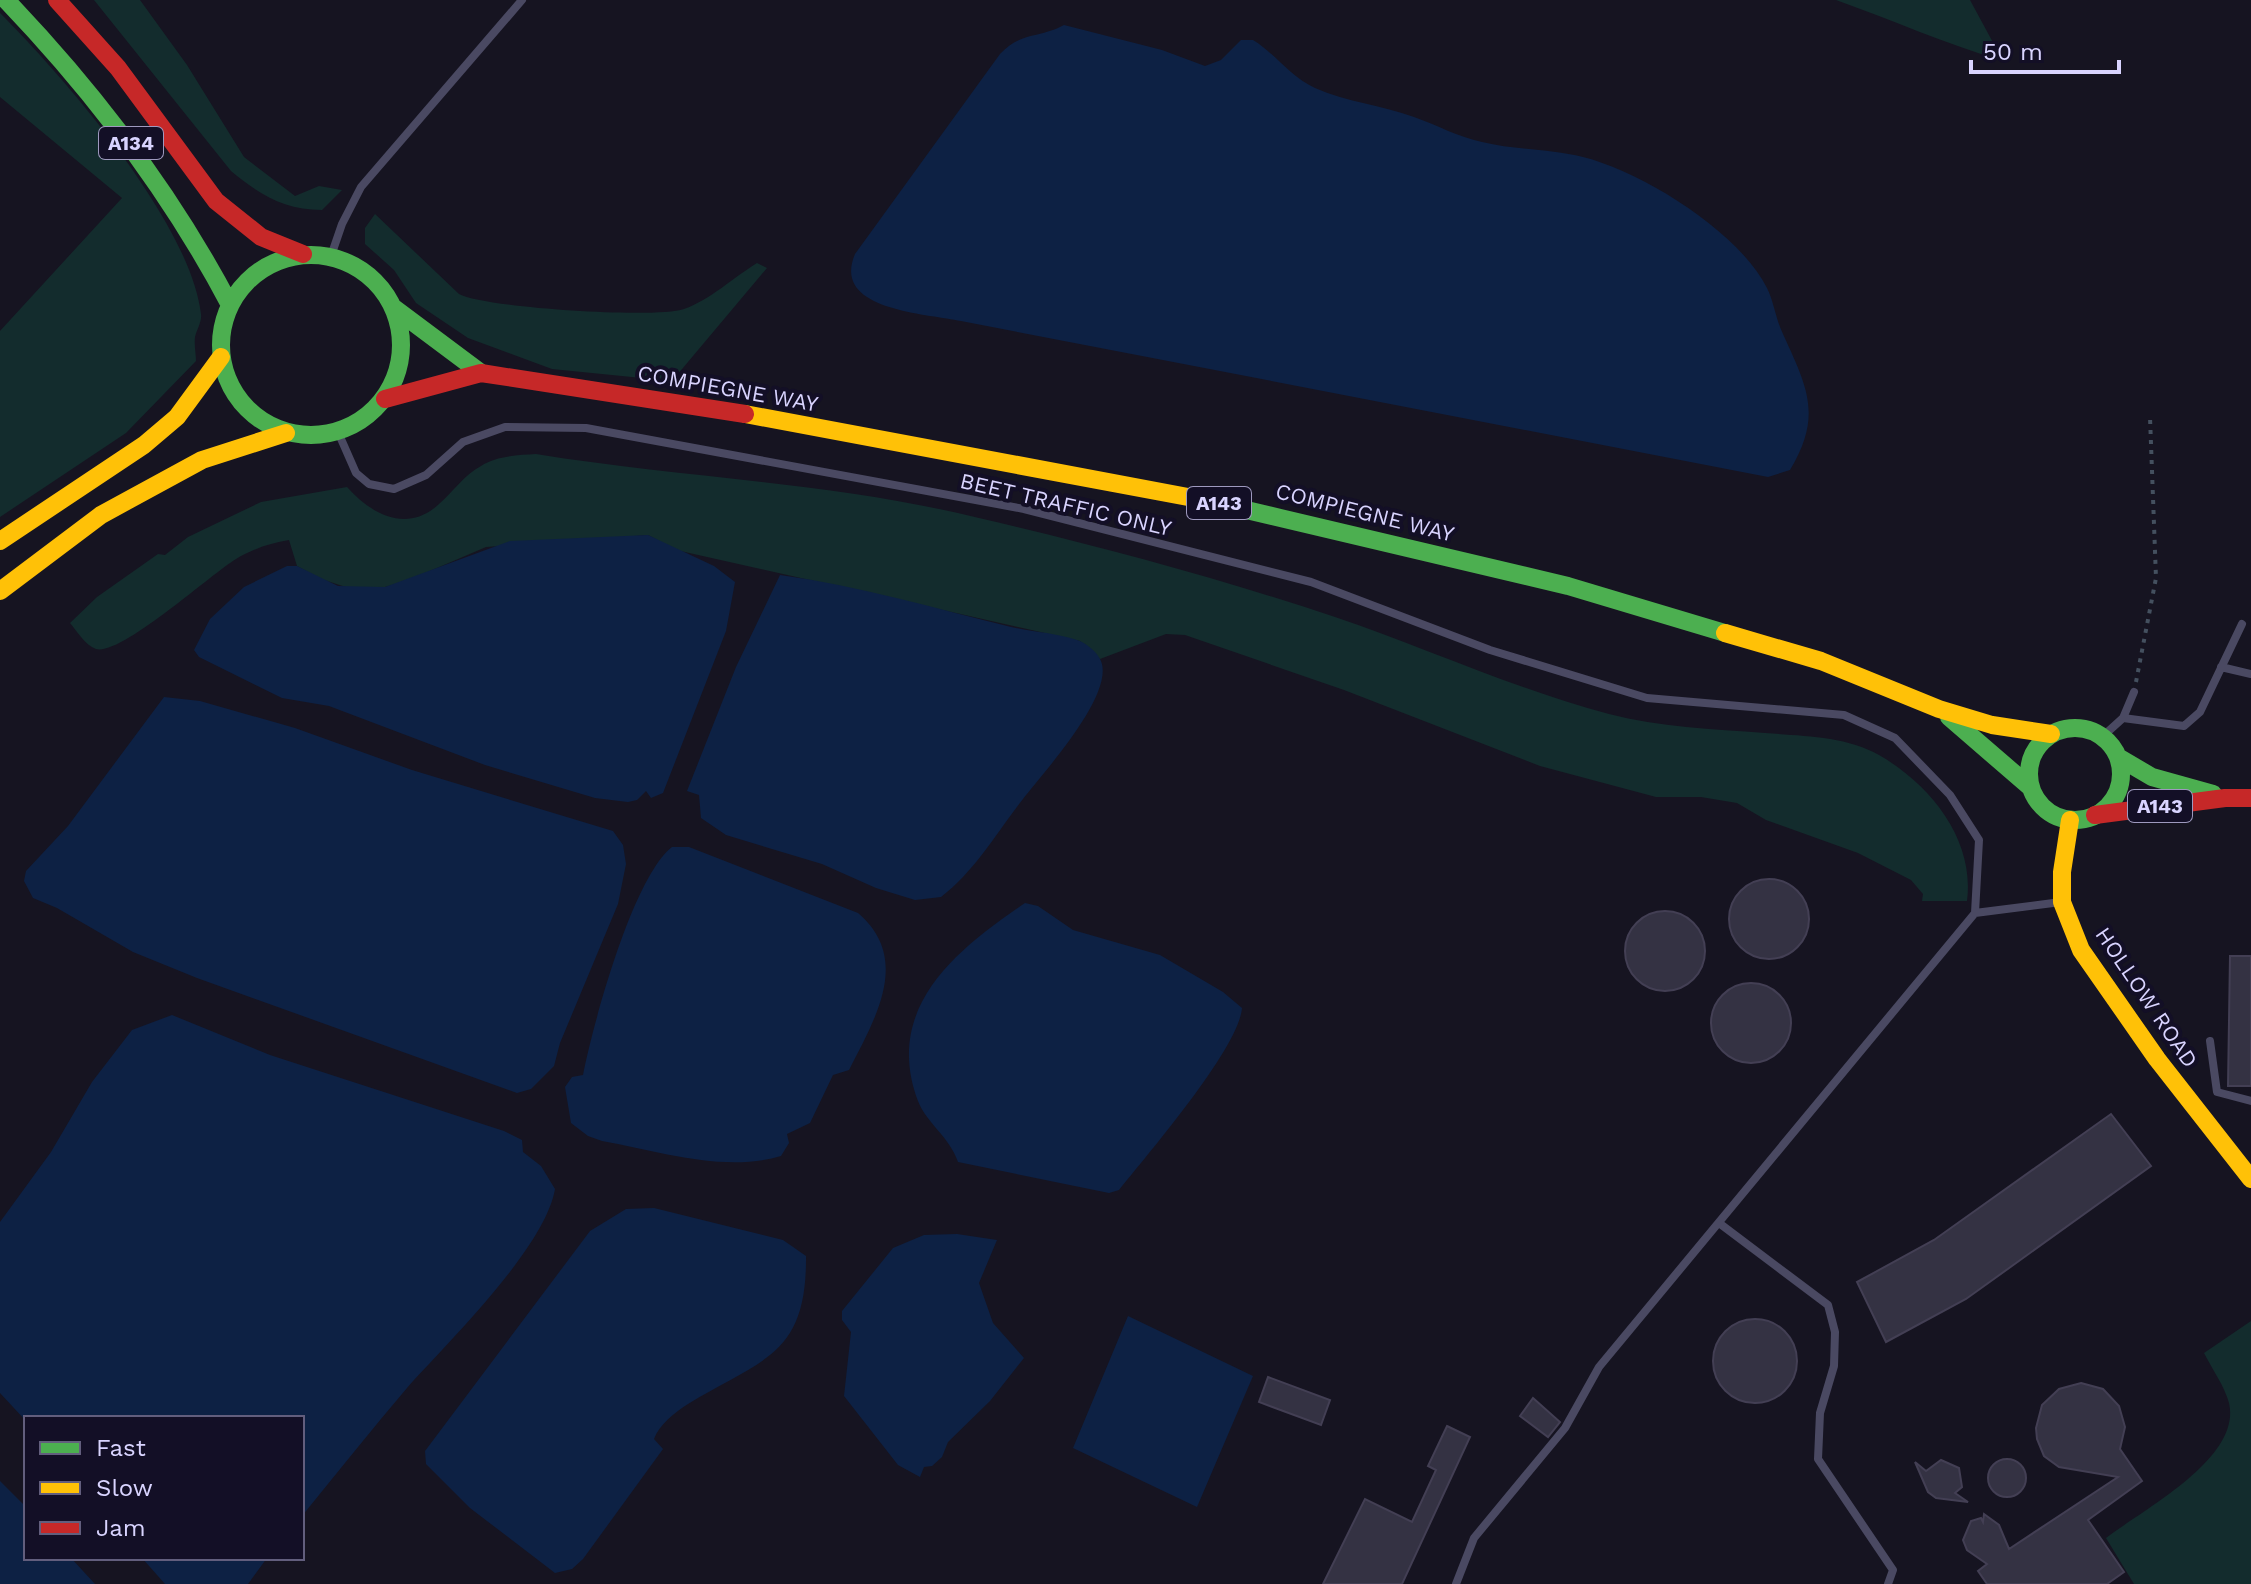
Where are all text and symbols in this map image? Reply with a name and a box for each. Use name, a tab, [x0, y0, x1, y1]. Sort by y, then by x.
scale bar	[1971, 24, 2119, 74]
text: 50 m	[1983, 38, 2043, 66]
road number: A134	[99, 127, 163, 159]
street label: COMPIEGNE WAY	[636, 360, 821, 417]
street label: BEET TRAFFIC ONLY	[958, 468, 1174, 541]
street label: COMPIEGNE WAY	[1273, 478, 1457, 547]
road number: A143	[1187, 487, 1251, 519]
road number: A143	[2128, 790, 2192, 822]
street label: HOLLOW ROAD	[2090, 922, 2203, 1072]
legend	[24, 1416, 304, 1560]
text: Fast	[96, 1434, 146, 1462]
text: Slow	[96, 1474, 153, 1502]
text: Jam	[96, 1514, 146, 1542]

